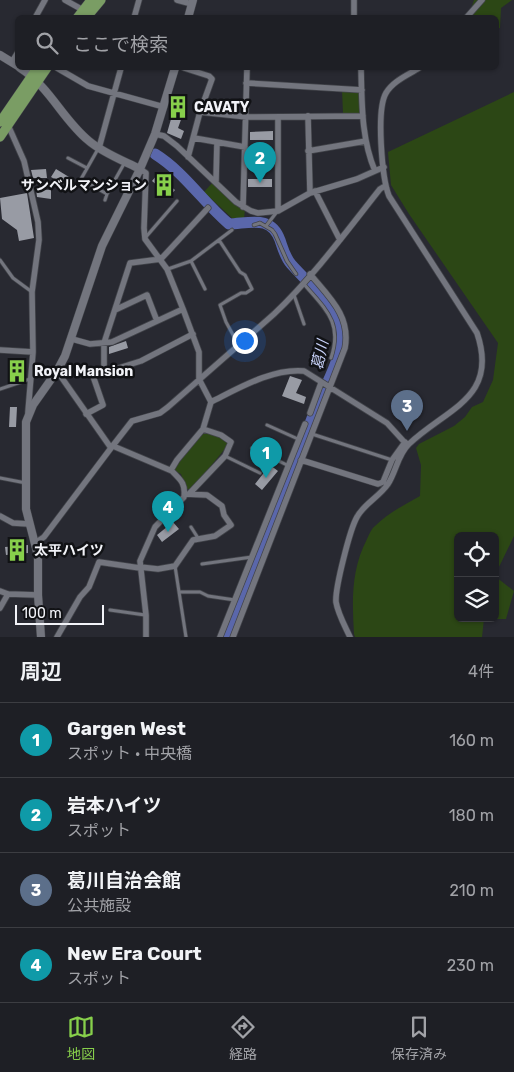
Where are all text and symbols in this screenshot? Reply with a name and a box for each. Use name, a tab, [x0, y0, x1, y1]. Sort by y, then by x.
search box	[15, 15, 499, 70]
icon: search	[33, 29, 61, 57]
text: ここで検索	[73, 33, 168, 56]
building icon: CAVATY	[165, 94, 191, 120]
place label: CAVATY	[194, 99, 250, 116]
pin: 2	[244, 142, 276, 183]
building icon: サンベルマンション	[151, 172, 177, 198]
place label: サンベルマンション	[21, 177, 147, 194]
your location	[232, 328, 258, 354]
water label: 葛川	[308, 337, 332, 372]
building icon: Royal Mansion	[4, 358, 30, 384]
place label: Royal Mansion	[34, 363, 133, 380]
pin: 3	[391, 390, 423, 431]
pin: 1	[250, 437, 282, 478]
pin: 4	[152, 491, 184, 532]
map controls	[454, 532, 499, 622]
button: locate	[454, 532, 499, 577]
building icon: 太平ハイツ	[4, 537, 30, 563]
place label: 太平ハイツ	[34, 542, 104, 559]
button: layers	[454, 577, 499, 622]
scale bar	[15, 602, 104, 625]
text: 100 m	[22, 605, 62, 622]
text: 周辺	[20, 659, 62, 684]
text: 4件	[468, 662, 494, 681]
text: Gargen West	[67, 717, 186, 740]
text: 1	[32, 731, 40, 750]
text: 160 m	[449, 731, 494, 750]
text: スポット · 中央橋	[67, 744, 192, 763]
text: 岩本ハイツ	[67, 794, 162, 817]
text: 2	[31, 806, 41, 825]
text: 180 m	[449, 806, 494, 825]
text: スポット	[67, 821, 131, 840]
text: 葛川自治会館	[67, 869, 181, 892]
text: 3	[31, 881, 41, 900]
text: 210 m	[449, 881, 494, 900]
text: 公共施設	[67, 896, 131, 915]
text: New Era Court	[67, 942, 202, 965]
text: 4	[31, 956, 41, 975]
text: 230 m	[447, 956, 494, 975]
text: スポット	[67, 969, 131, 988]
tab: 地図	[67, 1013, 95, 1063]
tab: 経路	[229, 1013, 257, 1063]
tab: 保存済み	[391, 1013, 447, 1063]

